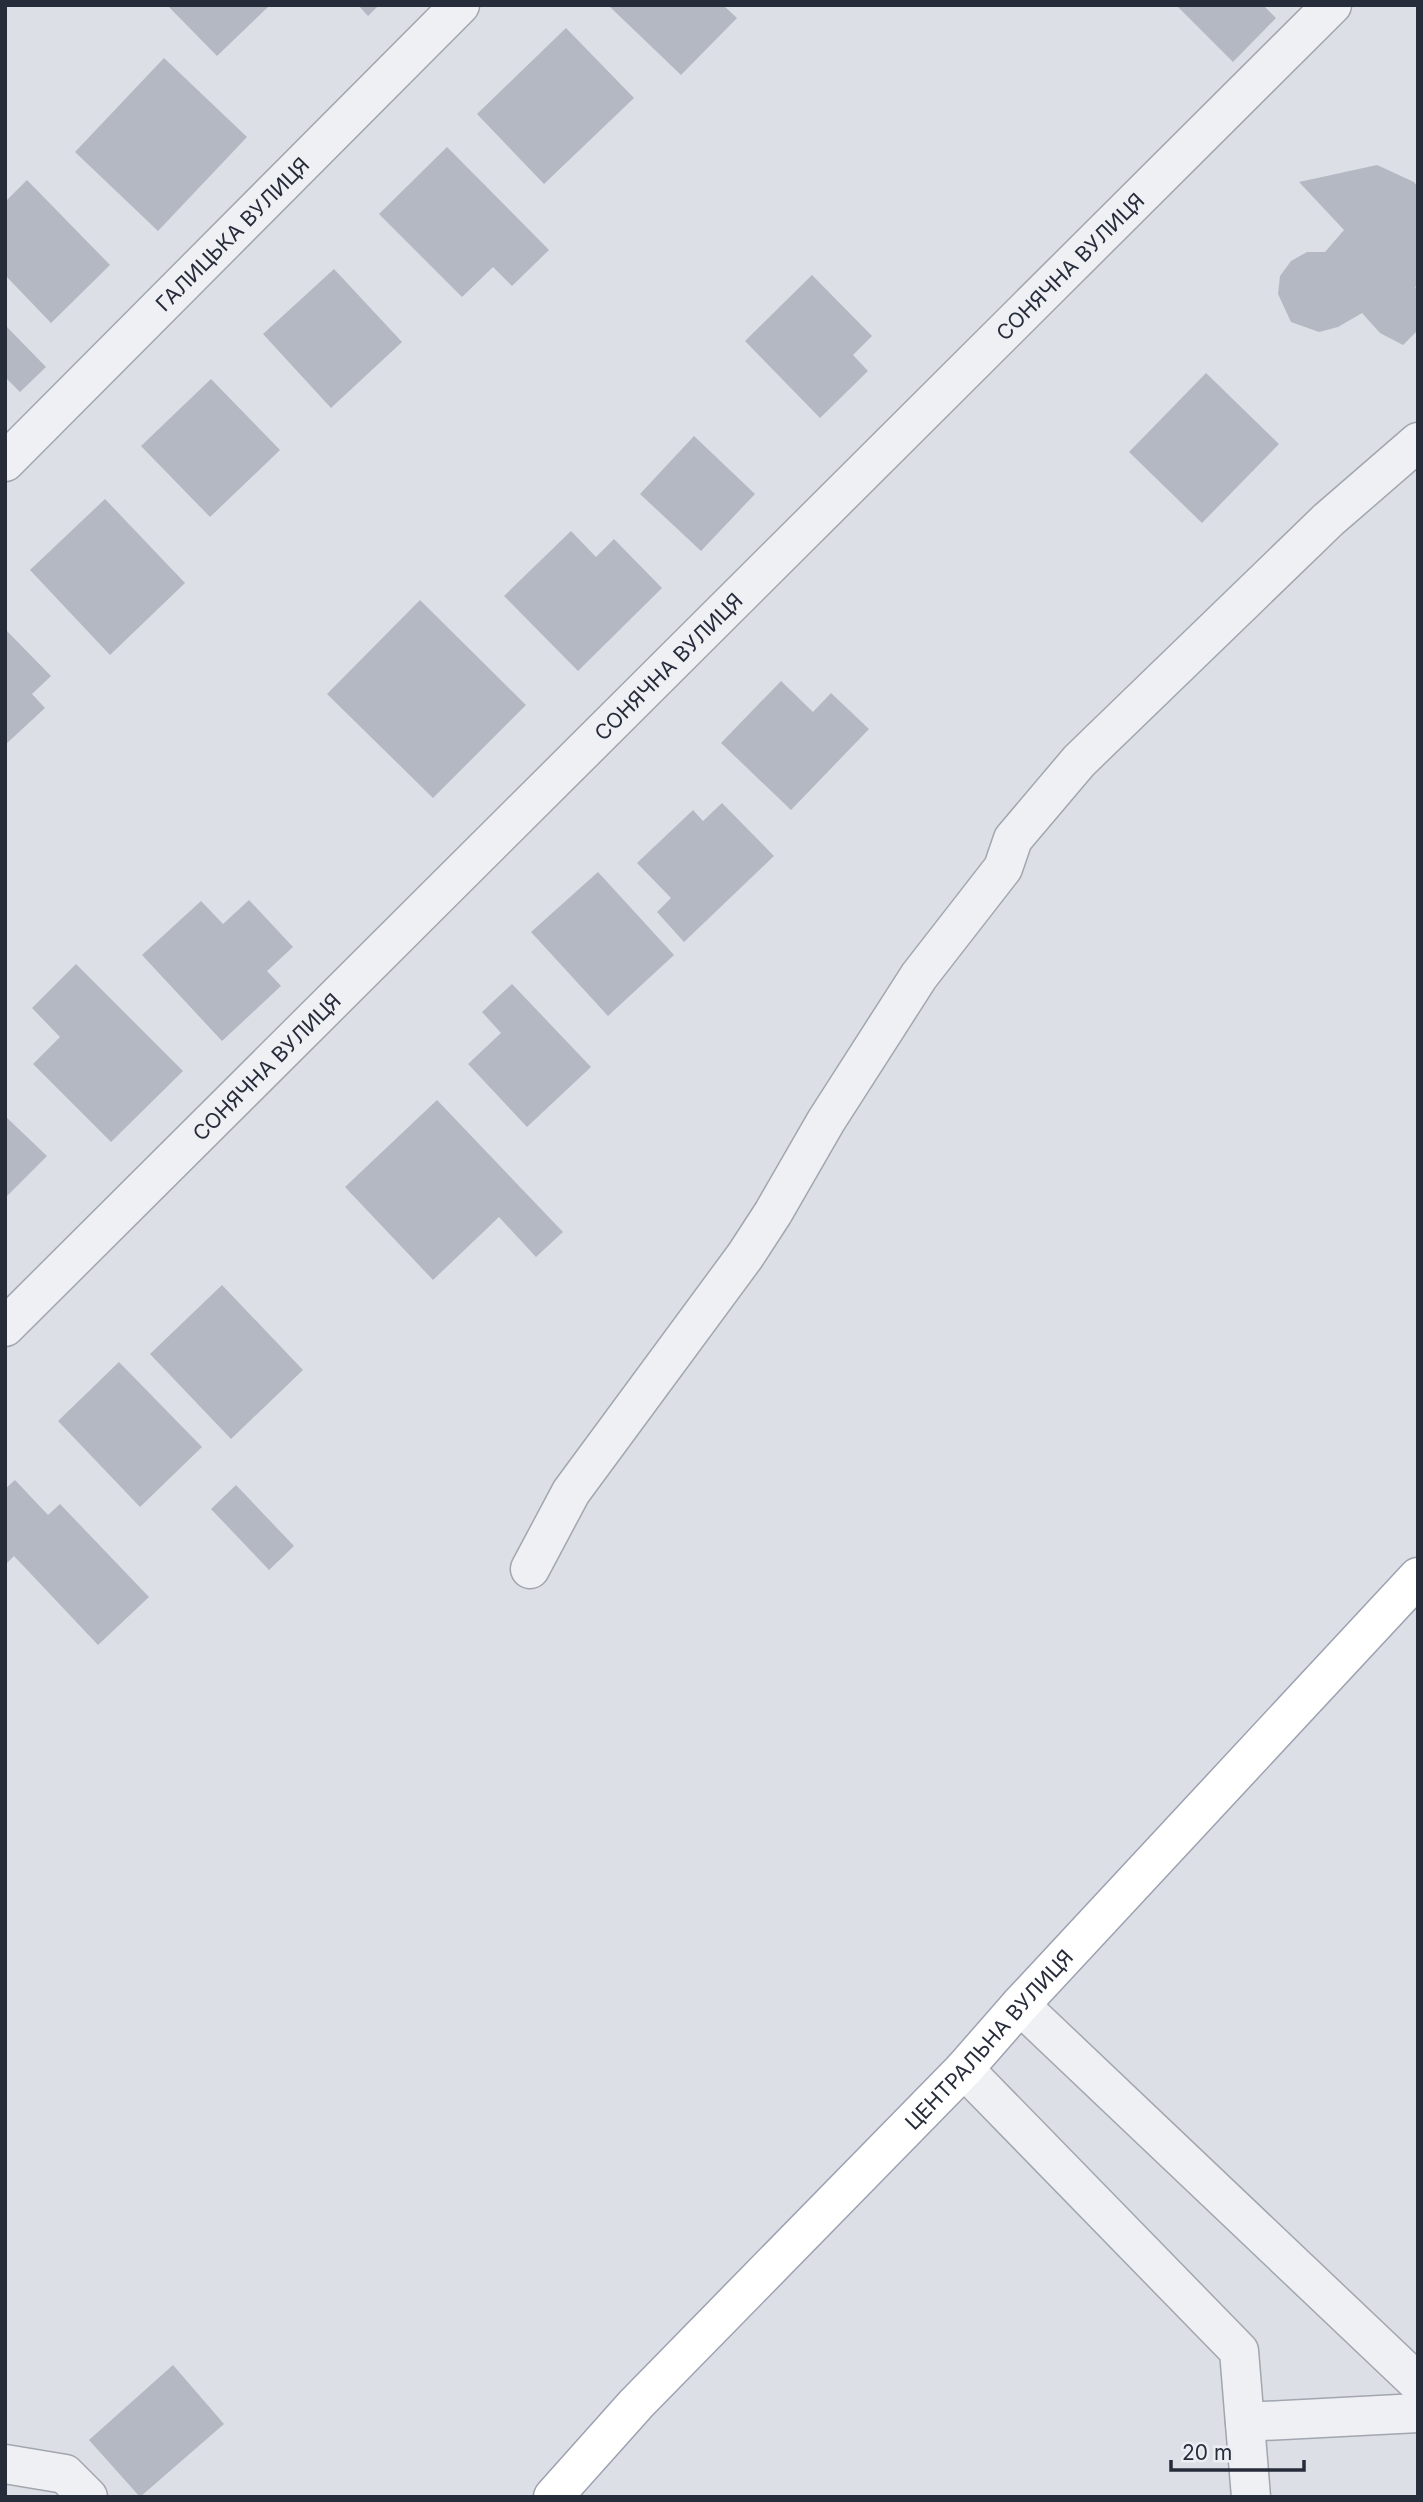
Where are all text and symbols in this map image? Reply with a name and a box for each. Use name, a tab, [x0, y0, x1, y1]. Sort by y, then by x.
street label: ГАЛИЦЬКА ВУЛИЦЯ	[150, 152, 314, 316]
street label: СОНЯЧНА ВУЛИЦЯ	[991, 187, 1149, 345]
street label: СОНЯЧНА ВУЛИЦЯ	[589, 588, 747, 745]
street label: СОНЯЧНА ВУЛИЦЯ	[187, 988, 346, 1145]
street label: ЦЕНТРАЛЬНА ВУЛИЦЯ	[900, 1944, 1078, 2134]
scale bar	[1171, 2428, 1304, 2472]
text: 20 m	[1182, 2440, 1232, 2465]

